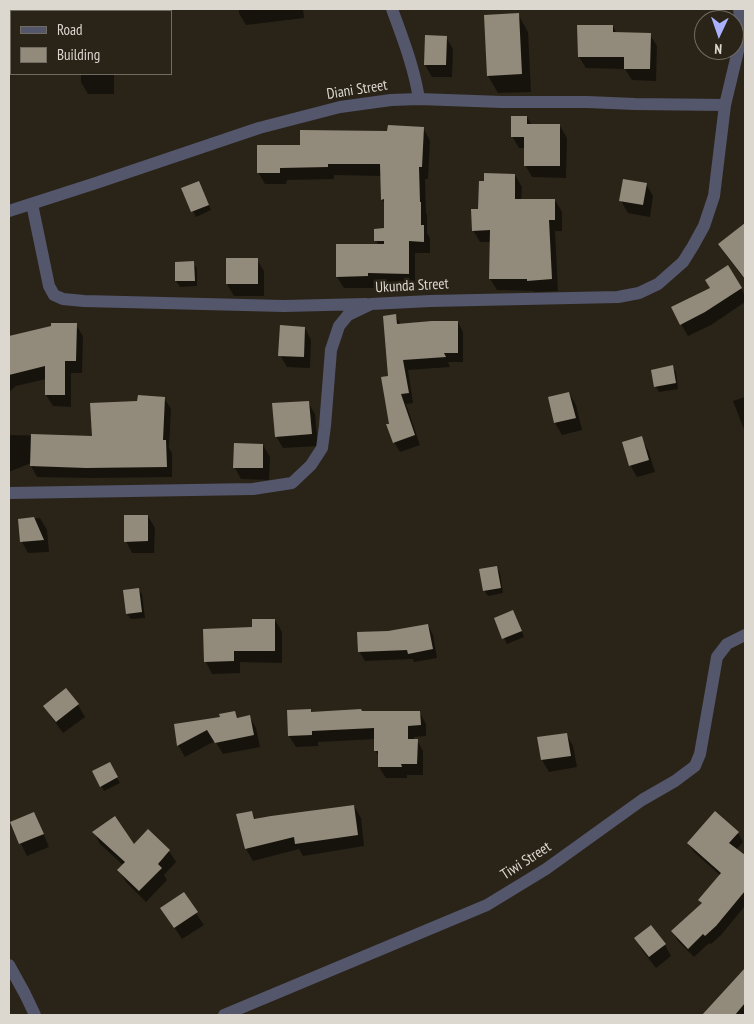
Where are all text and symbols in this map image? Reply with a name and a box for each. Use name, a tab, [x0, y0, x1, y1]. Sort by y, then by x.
legend	[10, 10, 172, 75]
north arrow	[694, 10, 744, 60]
text: Road	[57, 20, 83, 39]
text: N	[714, 40, 723, 58]
text: Building	[57, 45, 100, 64]
street label: Diani Street	[325, 76, 389, 104]
street label: Ukunda Street	[375, 275, 449, 297]
street label: Tiwi Street	[497, 838, 555, 884]

